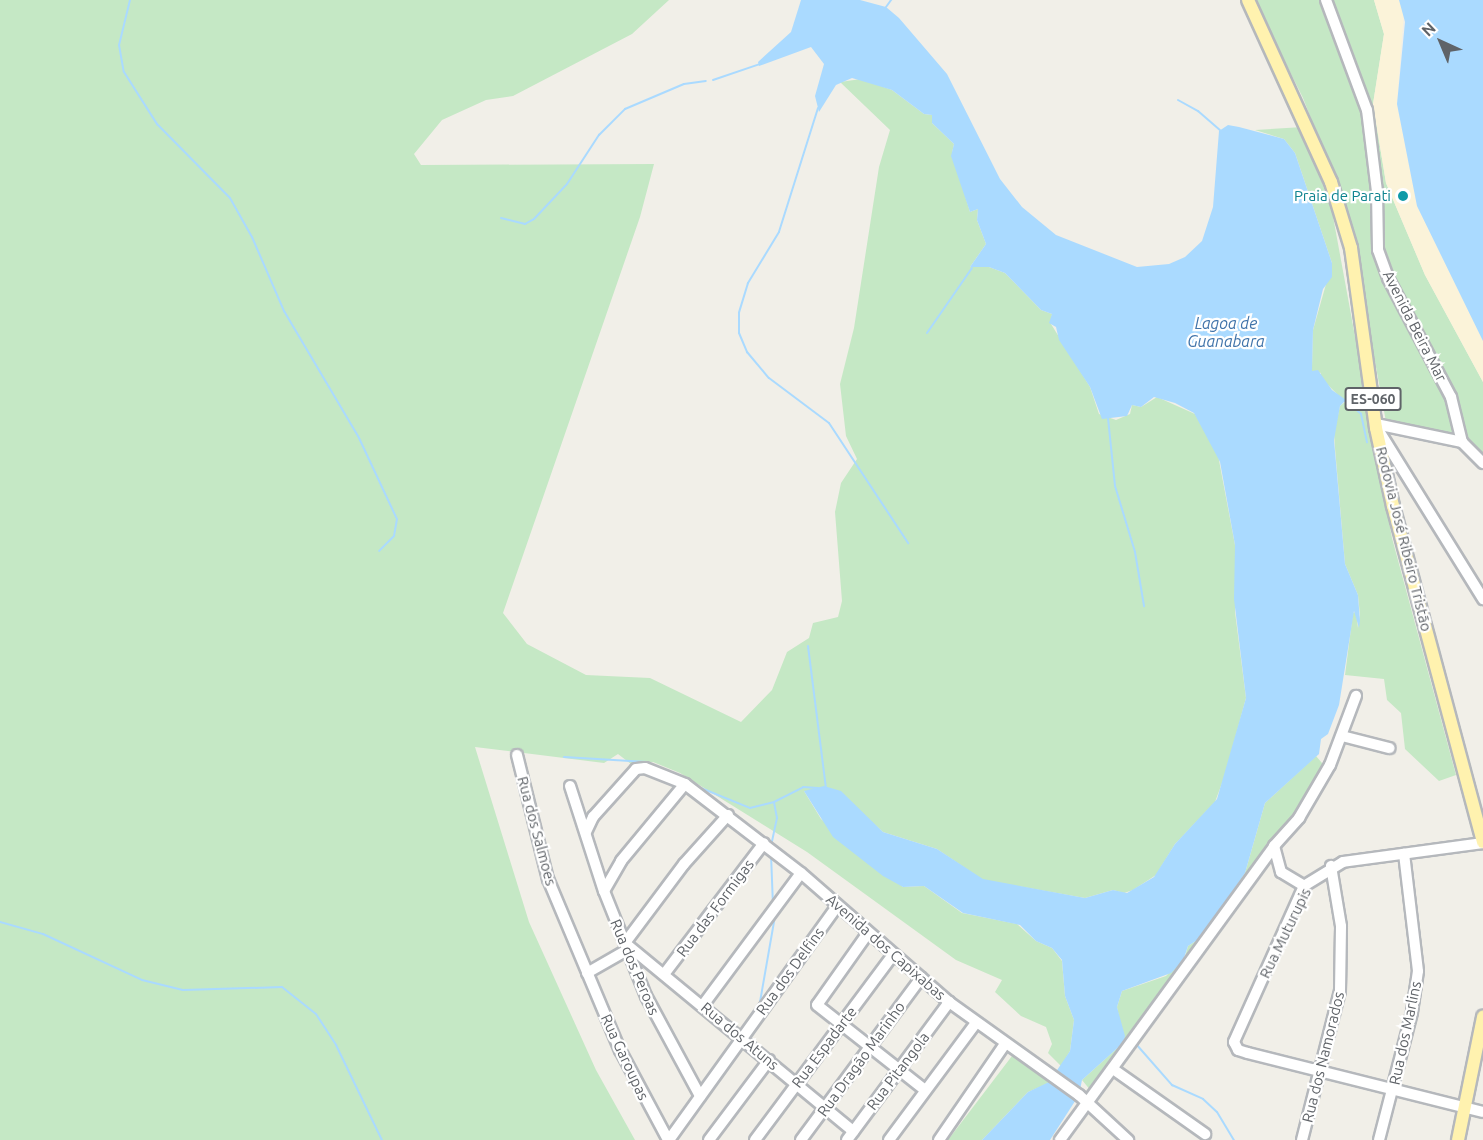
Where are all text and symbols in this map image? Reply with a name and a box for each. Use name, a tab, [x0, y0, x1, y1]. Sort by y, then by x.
north arrow	[1411, 12, 1471, 72]
text: N	[1418, 18, 1439, 40]
place label: Praia de Parati	[1294, 187, 1391, 205]
marker: Praia de Parati	[1396, 189, 1410, 203]
street label: Avenida Beira Mar	[1379, 268, 1451, 384]
water label: Lagoa de Guanabara	[1187, 313, 1265, 351]
road number: ES-060	[1344, 388, 1402, 410]
street label: Rodovia José Ribeiro Tristão	[1372, 445, 1436, 633]
street label: Rua dos Salmoes	[514, 774, 560, 888]
street label: Rua das Formigas	[673, 856, 757, 960]
street label: Rua Muturupis	[1255, 885, 1315, 981]
street label: Avenida dos Capixabas	[823, 890, 949, 1004]
street label: Rua dos Peroas	[607, 916, 663, 1018]
street label: Rua dos Delfins	[752, 924, 828, 1018]
street label: Rua dos Marlins	[1385, 979, 1425, 1087]
street label: Rua dos Namorados	[1298, 990, 1348, 1124]
street label: Rua dos Atuns	[698, 998, 782, 1074]
street label: Rua Dragão Marinho	[813, 998, 909, 1120]
street label: Rua Espadarte	[788, 1003, 860, 1091]
street label: Rua Garoupas	[597, 1011, 653, 1103]
street label: Rua Pitangola	[863, 1028, 933, 1114]

